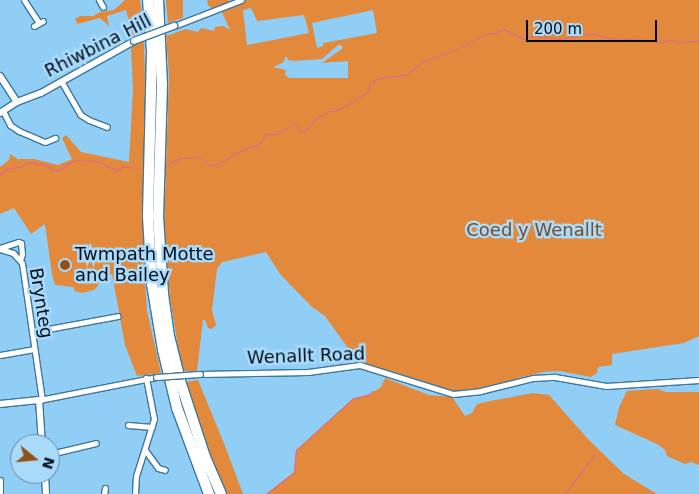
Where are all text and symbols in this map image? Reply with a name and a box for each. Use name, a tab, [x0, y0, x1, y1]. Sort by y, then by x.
street label: Rhiwbina Hill	[41, 10, 155, 82]
scale bar	[529, 10, 660, 42]
text: 200 m	[534, 20, 582, 38]
park label: Coed y Wenallt	[466, 219, 602, 241]
place label: Twmpath Motte and Bailey	[75, 244, 214, 286]
marker: Twmpath Motte and Bailey	[59, 259, 71, 271]
street label: Brynteg	[25, 266, 57, 340]
street label: Wenallt Road	[247, 343, 365, 369]
north arrow	[10, 434, 60, 484]
text: N	[39, 455, 58, 471]

